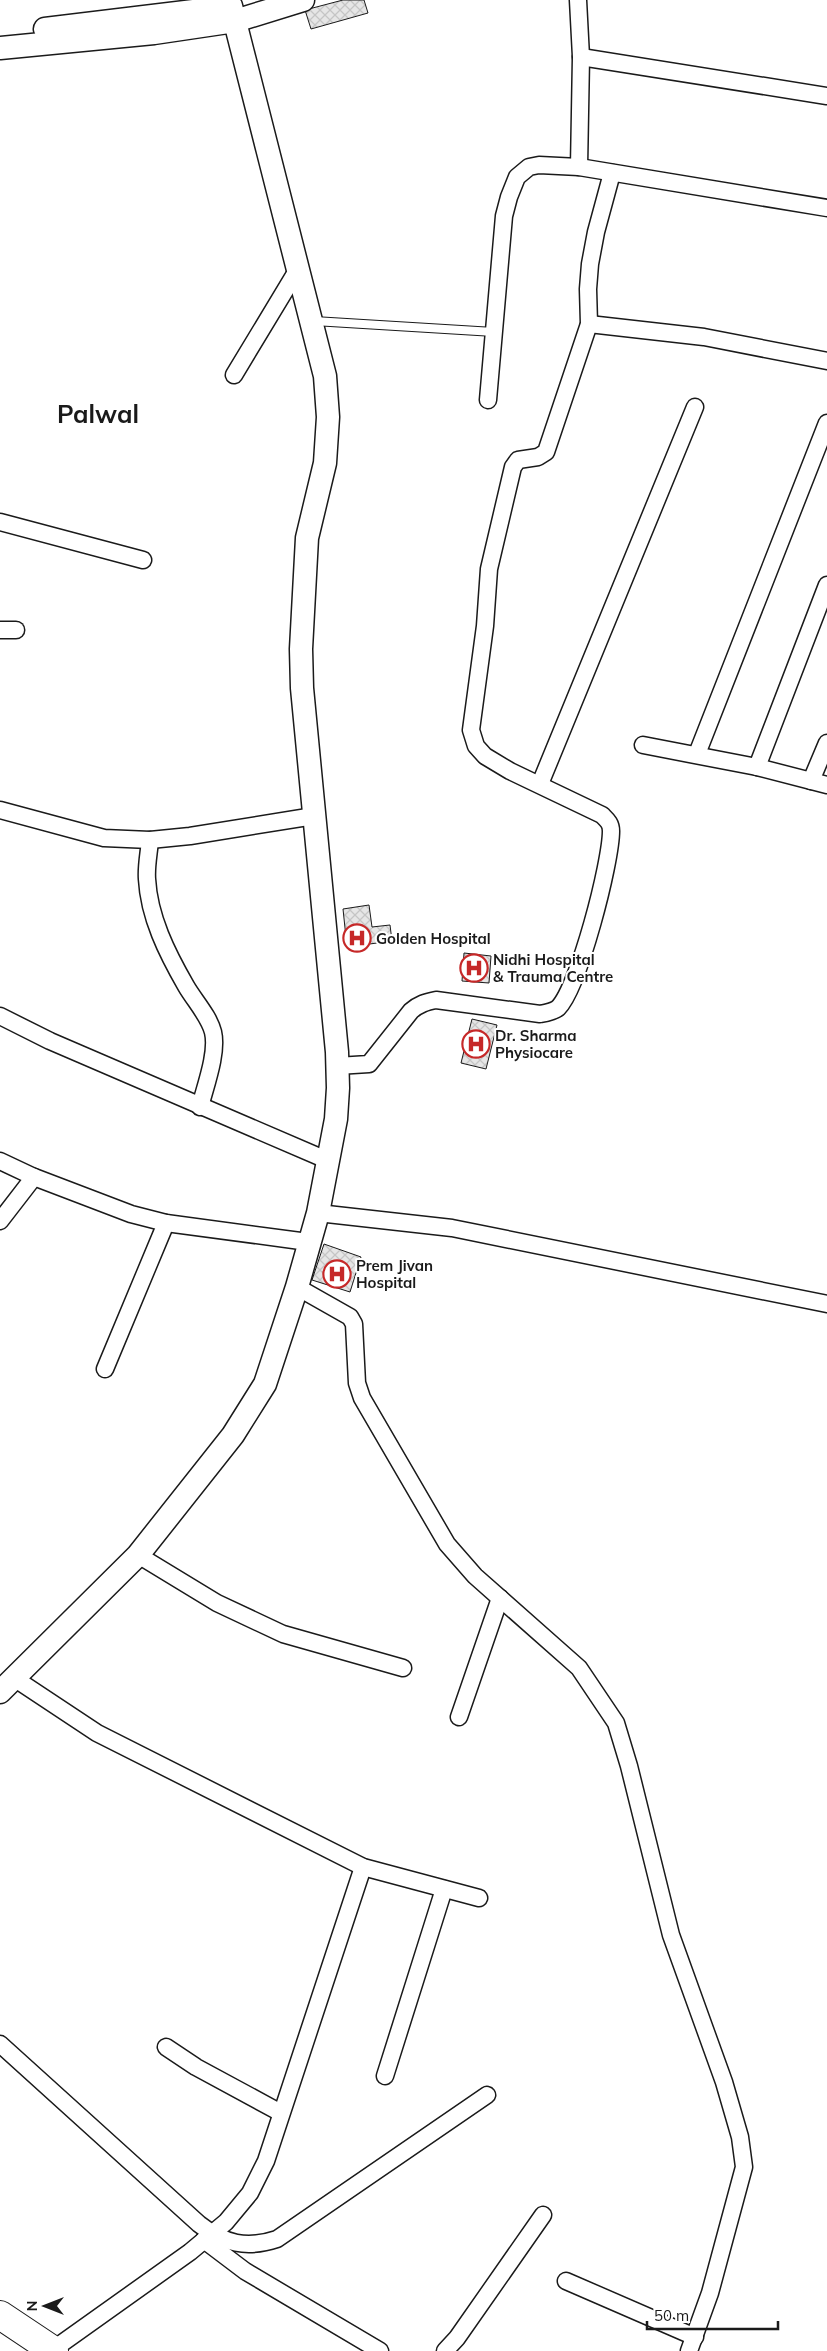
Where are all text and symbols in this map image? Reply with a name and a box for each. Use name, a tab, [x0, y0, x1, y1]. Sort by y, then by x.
district label: Palwal	[57, 398, 139, 429]
hospital icon: Golden Hospital	[342, 923, 372, 953]
place label: Golden Hospital	[376, 929, 491, 948]
place label: Nidhi Hospital & Trauma Centre	[493, 950, 613, 986]
hospital icon: Nidhi Hospital & Trauma Centre	[459, 953, 489, 983]
place label: Dr. Sharma Physiocare	[495, 1026, 577, 1062]
hospital icon: Dr. Sharma Physiocare	[461, 1029, 491, 1059]
place label: Prem Jivan Hospital	[356, 1256, 433, 1292]
hospital icon: Prem Jivan Hospital	[322, 1259, 352, 1289]
north arrow	[20, 2281, 70, 2331]
scale bar	[647, 2298, 778, 2330]
text: N	[23, 2301, 41, 2311]
text: 50 m	[654, 2306, 689, 2325]

